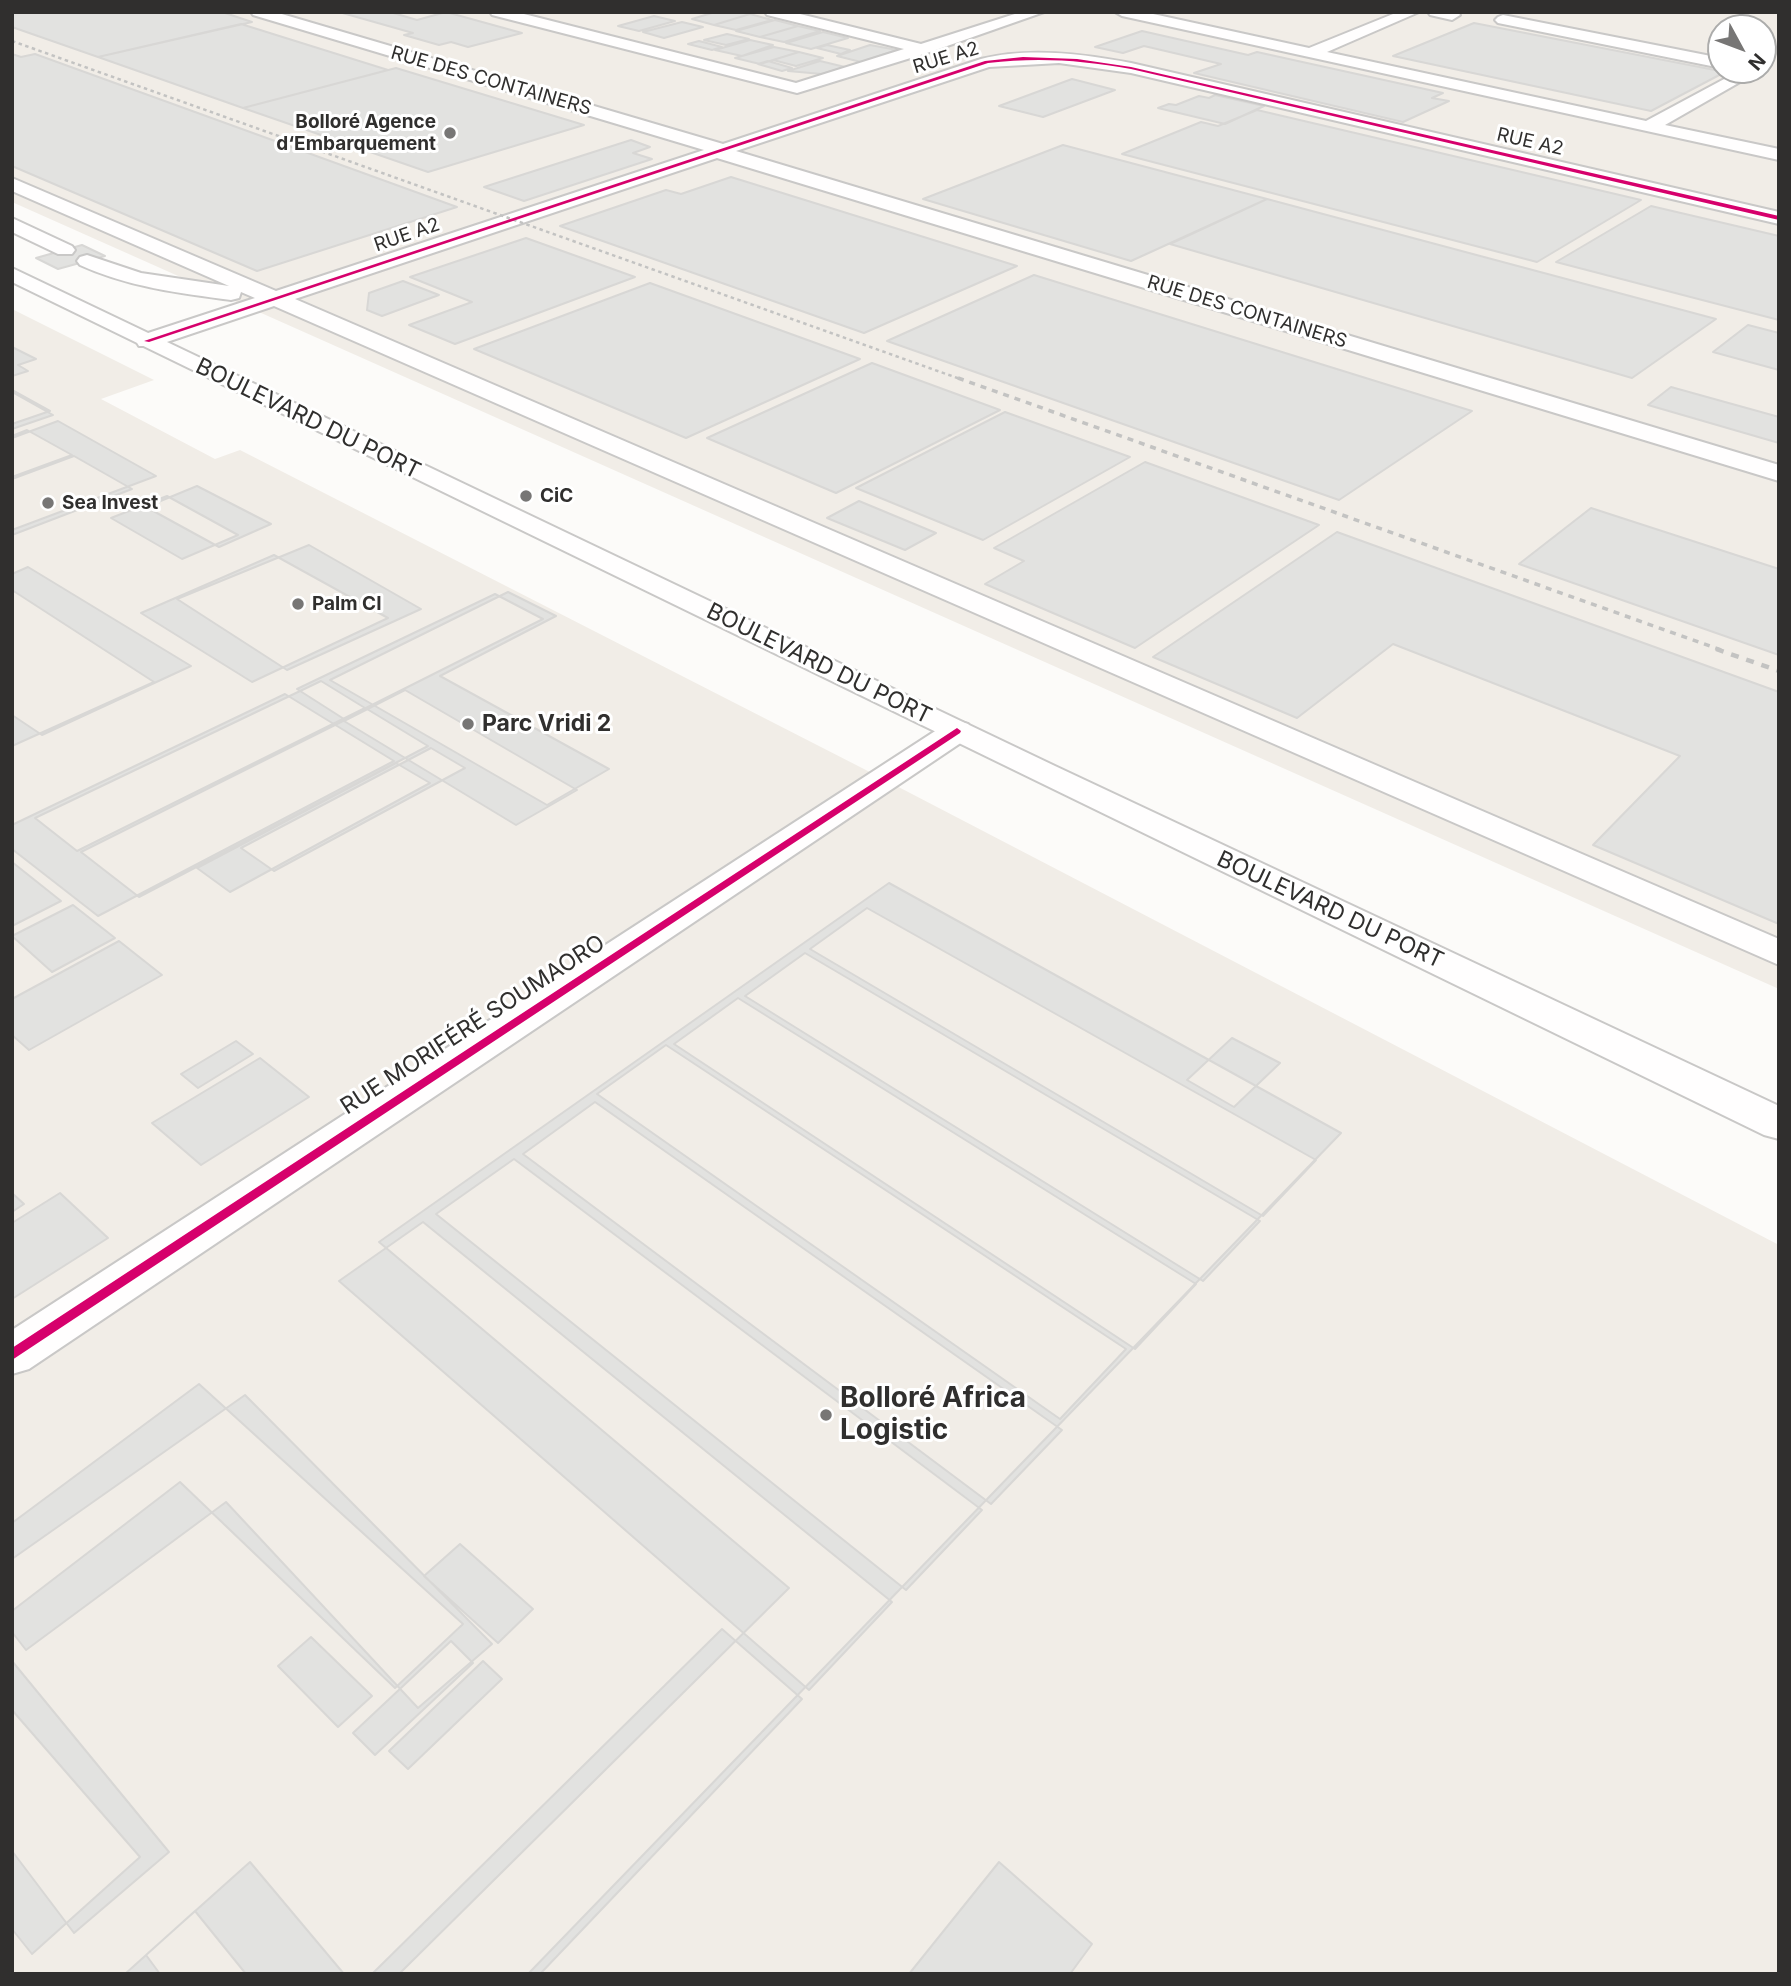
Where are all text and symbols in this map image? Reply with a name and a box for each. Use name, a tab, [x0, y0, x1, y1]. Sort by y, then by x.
north arrow	[1707, 14, 1777, 84]
street label: RUE A2	[910, 37, 982, 79]
street label: RUE DES CONTAINERS	[388, 41, 594, 121]
text: N	[1743, 49, 1770, 75]
place label: Bolloré Agence d‘Embarquement	[276, 111, 436, 155]
street label: RUE A2	[1494, 123, 1566, 161]
marker: Bolloré Agence d‘Embarquement	[442, 125, 458, 141]
street label: RUE A2	[371, 213, 443, 257]
street label: RUE DES CONTAINERS	[1144, 271, 1350, 353]
street label: BOULEVARD DU PORT	[191, 353, 425, 485]
place label: CiC	[540, 485, 573, 507]
marker: CiC	[518, 488, 534, 504]
place label: Sea Invest	[62, 492, 158, 514]
marker: Sea Invest	[40, 495, 56, 511]
place label: Palm CI	[312, 593, 381, 615]
marker: Palm CI	[290, 596, 306, 612]
street label: BOULEVARD DU PORT	[702, 598, 936, 730]
place label: Parc Vridi 2	[482, 710, 611, 738]
marker: Parc Vridi 2	[460, 716, 476, 732]
street label: BOULEVARD DU PORT	[1212, 845, 1448, 975]
street label: RUE MORIFÉRÉ SOUMAORO	[336, 929, 610, 1121]
place label: Bolloré Africa Logistic	[840, 1382, 1026, 1448]
marker: Bolloré Africa Logistic	[818, 1407, 834, 1423]

